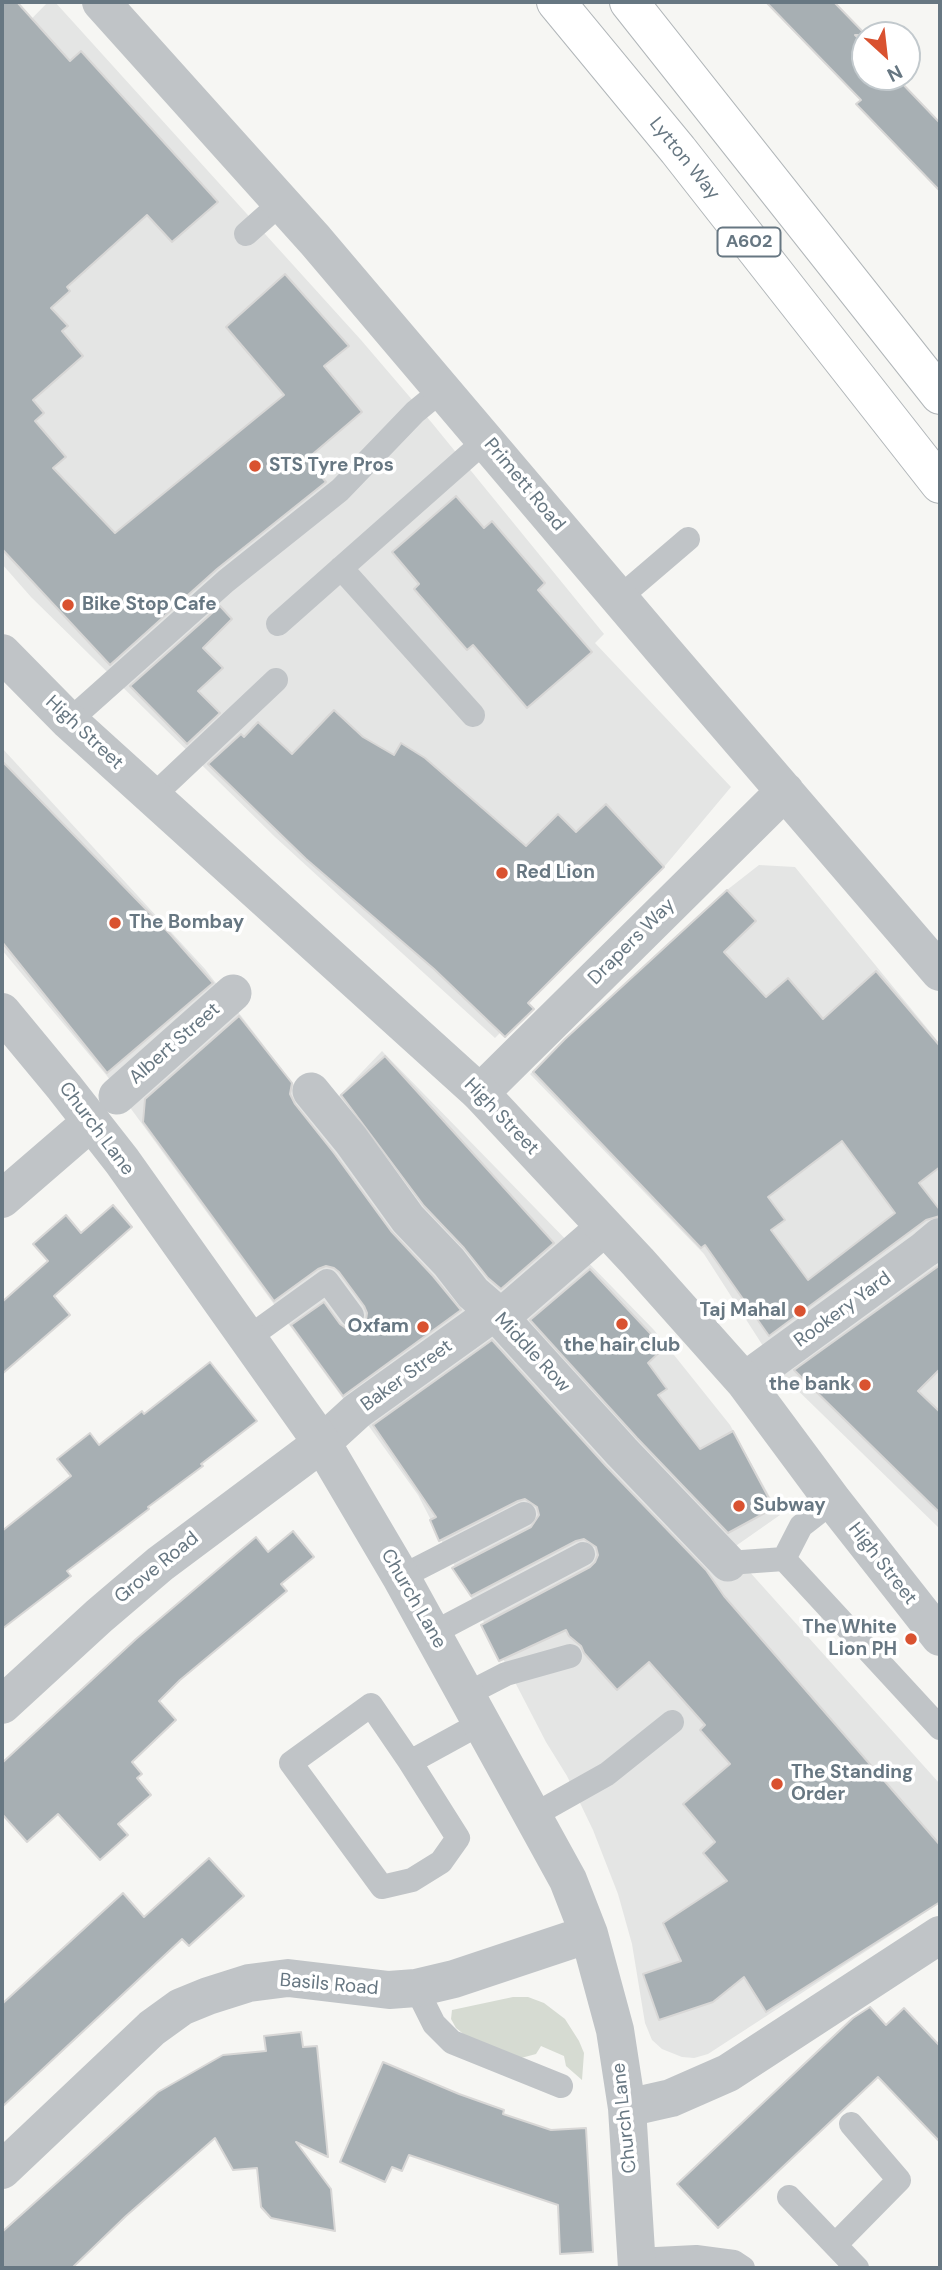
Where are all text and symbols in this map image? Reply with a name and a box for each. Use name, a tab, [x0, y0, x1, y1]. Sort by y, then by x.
north arrow	[851, 21, 921, 91]
text: N	[883, 59, 907, 88]
street label: Lytton Way	[644, 113, 724, 205]
road number: A602	[718, 228, 780, 256]
street label: Primett Road	[479, 434, 569, 536]
place label: STS Tyre Pros	[269, 455, 394, 477]
marker: STS Tyre Pros	[247, 458, 263, 474]
place label: Bike Stop Cafe	[82, 594, 217, 616]
marker: Bike Stop Cafe	[60, 597, 76, 613]
street label: High Street	[40, 691, 128, 775]
place label: Red Lion	[516, 862, 595, 884]
marker: Red Lion	[494, 865, 510, 881]
street label: Drapers Way	[584, 894, 680, 990]
place label: The Bombay	[129, 912, 244, 934]
marker: The Bombay	[107, 915, 123, 931]
street label: Albert Street	[125, 998, 225, 1090]
street label: High Street	[459, 1074, 543, 1160]
street label: Church Lane	[53, 1078, 139, 1180]
street label: Rookery Yard	[790, 1267, 896, 1353]
place label: Taj Mahal	[700, 1300, 786, 1322]
marker: Taj Mahal	[792, 1303, 808, 1319]
street label: Middle Row	[489, 1308, 575, 1398]
place label: Oxfam	[348, 1316, 409, 1338]
marker: the hair club	[614, 1316, 630, 1332]
marker: Oxfam	[415, 1319, 431, 1335]
street label: Baker Street	[357, 1335, 457, 1417]
place label: the hair club	[564, 1335, 680, 1357]
place label: the bank	[769, 1374, 851, 1396]
marker: the bank	[857, 1377, 873, 1393]
place label: Subway	[753, 1495, 826, 1517]
marker: Subway	[731, 1498, 747, 1514]
street label: High Street	[843, 1518, 921, 1610]
street label: Grove Road	[110, 1527, 204, 1609]
street label: Church Lane	[375, 1545, 451, 1653]
place label: The White Lion PH	[802, 1617, 897, 1661]
marker: The White Lion PH	[903, 1631, 919, 1647]
place label: The Standing Order	[791, 1762, 913, 1806]
marker: The Standing Order	[769, 1776, 785, 1792]
street label: Basils Road	[279, 1969, 379, 2001]
street label: Church Lane	[608, 2062, 642, 2174]

